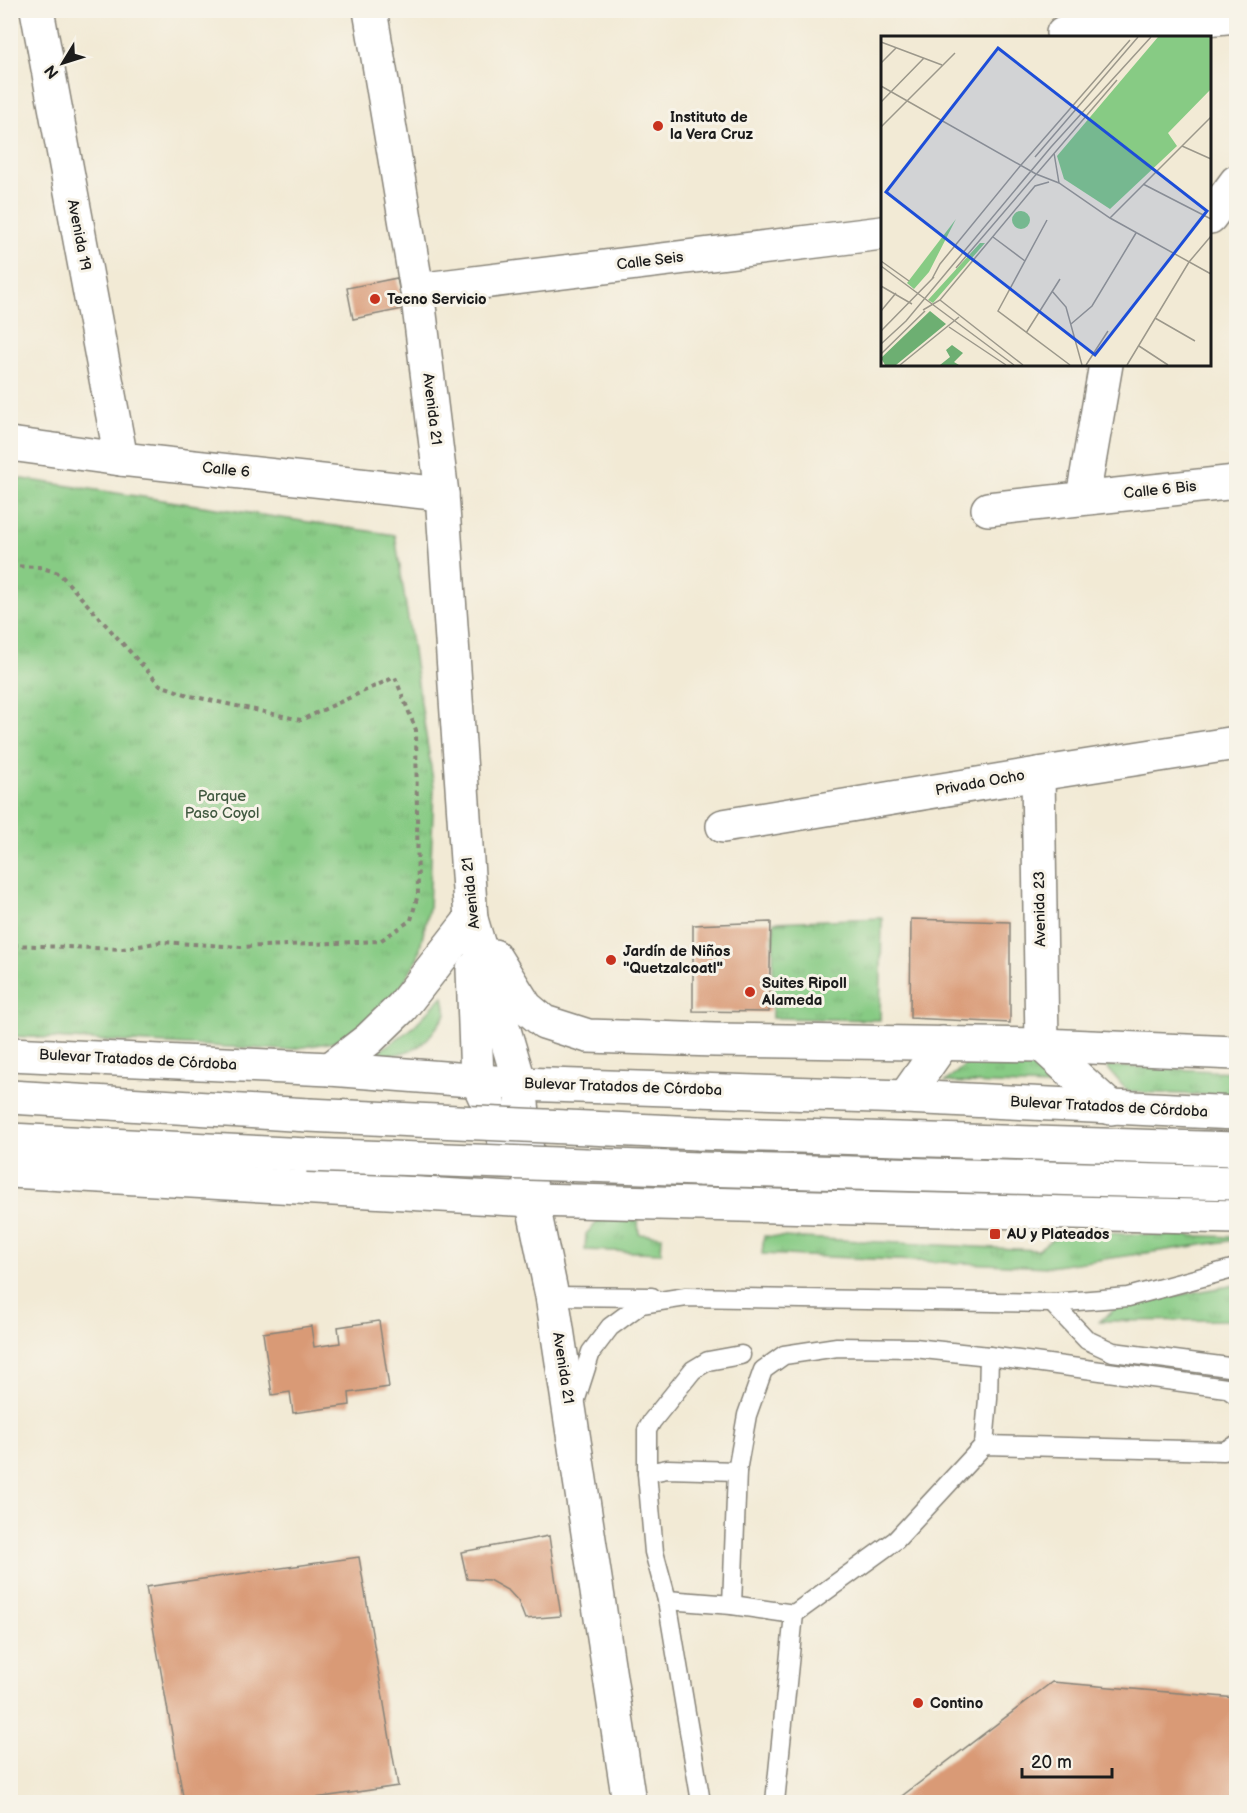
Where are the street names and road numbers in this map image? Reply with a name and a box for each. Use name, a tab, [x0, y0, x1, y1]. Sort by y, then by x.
street label: Avenida 19	[63, 198, 95, 272]
street label: Calle Seis	[615, 247, 685, 275]
street label: Avenida 21	[418, 372, 446, 446]
street label: Calle 6	[201, 458, 251, 482]
street label: Calle 6 Bis	[1123, 477, 1198, 503]
street label: Privada Ocho	[934, 766, 1026, 800]
street label: Avenida 21	[458, 856, 484, 930]
street label: Avenida 23	[1030, 871, 1050, 947]
street label: Bulevar Tratados de Córdoba	[39, 1045, 237, 1075]
street label: Bulevar Tratados de Córdoba	[524, 1074, 722, 1100]
street label: Bulevar Tratados de Córdoba	[1010, 1092, 1208, 1122]
street label: Avenida 21	[548, 1331, 578, 1405]

